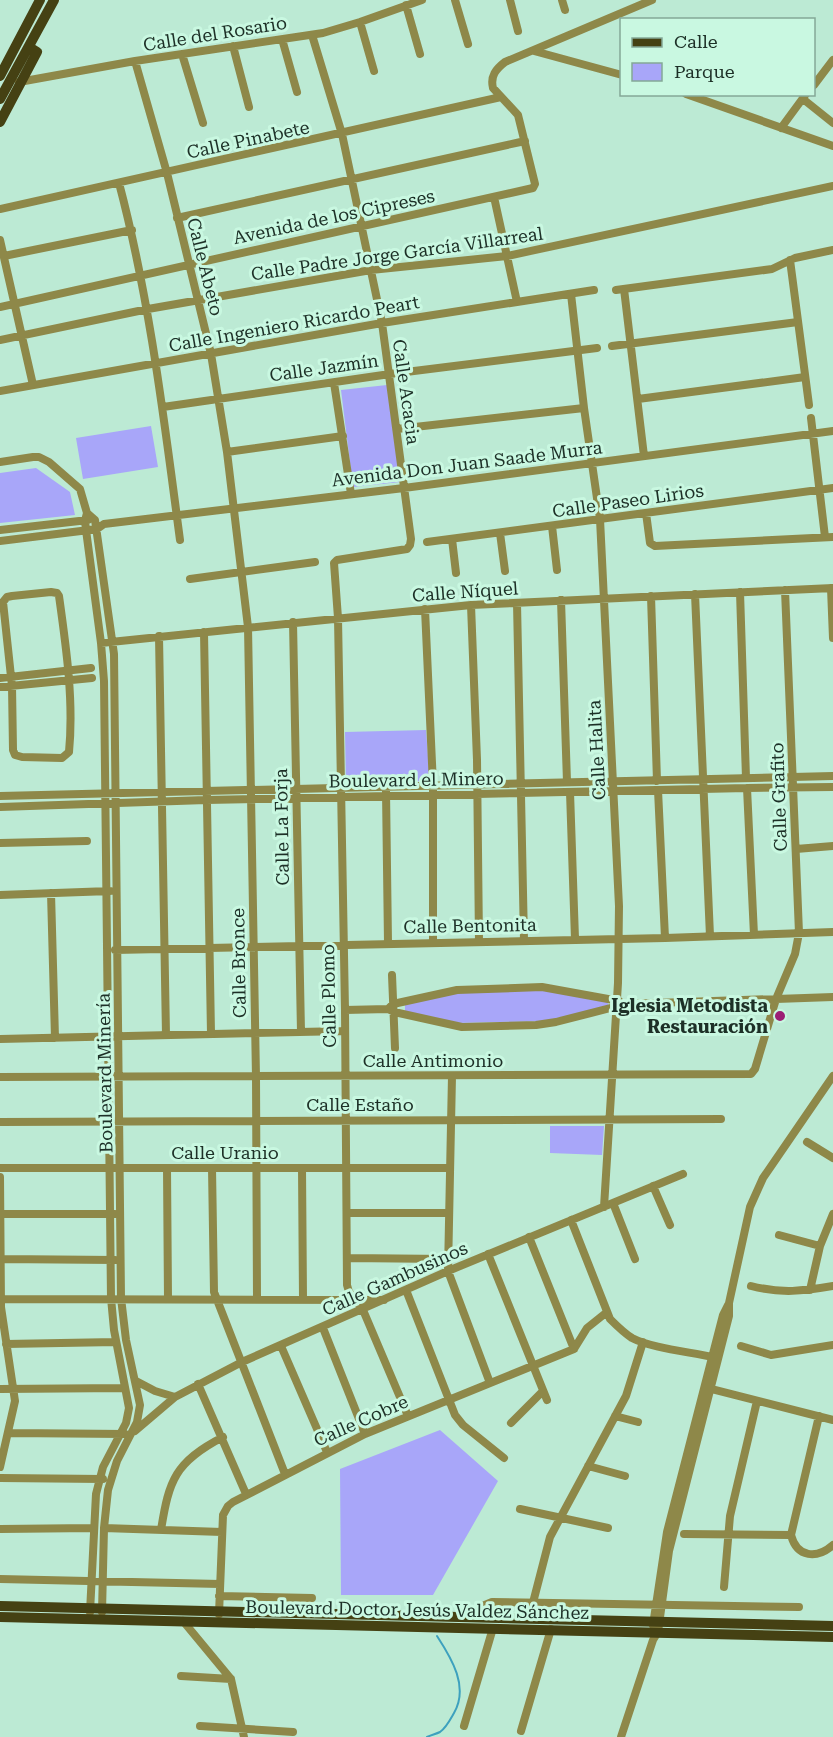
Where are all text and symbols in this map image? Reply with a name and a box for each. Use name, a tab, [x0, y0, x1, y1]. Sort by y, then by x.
street label: Calle del Rosario	[142, 12, 288, 55]
legend	[620, 18, 815, 96]
text: Calle	[674, 31, 718, 52]
text: Parque	[674, 61, 735, 82]
street label: Calle Pinabete	[185, 116, 311, 163]
street label: Avenida de los Cipreses	[231, 185, 437, 248]
street label: Calle Abeto	[183, 216, 228, 318]
street label: Calle Padre Jorge García Villarreal	[250, 223, 545, 284]
street label: Calle Ingeniero Ricardo Peart	[167, 291, 421, 356]
street label: Calle Acacia	[389, 338, 424, 446]
street label: Calle Jazmín	[268, 349, 380, 386]
street label: Avenida Don Juan Saade Murra	[330, 436, 604, 491]
street label: Calle Paseo Lirios	[551, 479, 705, 522]
street label: Calle Níquel	[411, 577, 519, 606]
street label: Calle Halita	[583, 699, 610, 801]
street label: Calle Grafito	[766, 742, 791, 852]
street label: Boulevard el Minero	[328, 767, 504, 792]
street label: Calle La Forja	[270, 768, 293, 886]
street label: Calle Bronce	[227, 908, 250, 1018]
street label: Calle Bentonita	[403, 914, 537, 937]
street label: Calle Plomo	[317, 944, 340, 1048]
street label: Boulevard Minería	[93, 993, 116, 1153]
place label: Iglesia Metodista Restauración	[611, 995, 768, 1037]
marker: Iglesia Metodista Restauración	[773, 1009, 787, 1023]
street label: Calle Antimonio	[363, 1050, 503, 1071]
street label: Calle Estaño	[306, 1094, 414, 1115]
street label: Calle Uranio	[171, 1142, 279, 1163]
street label: Calle Gambusinos	[319, 1237, 471, 1320]
street label: Calle Cobre	[310, 1390, 411, 1451]
street label: Boulevard Doctor Jesús Valdez Sánchez	[245, 1596, 590, 1623]

